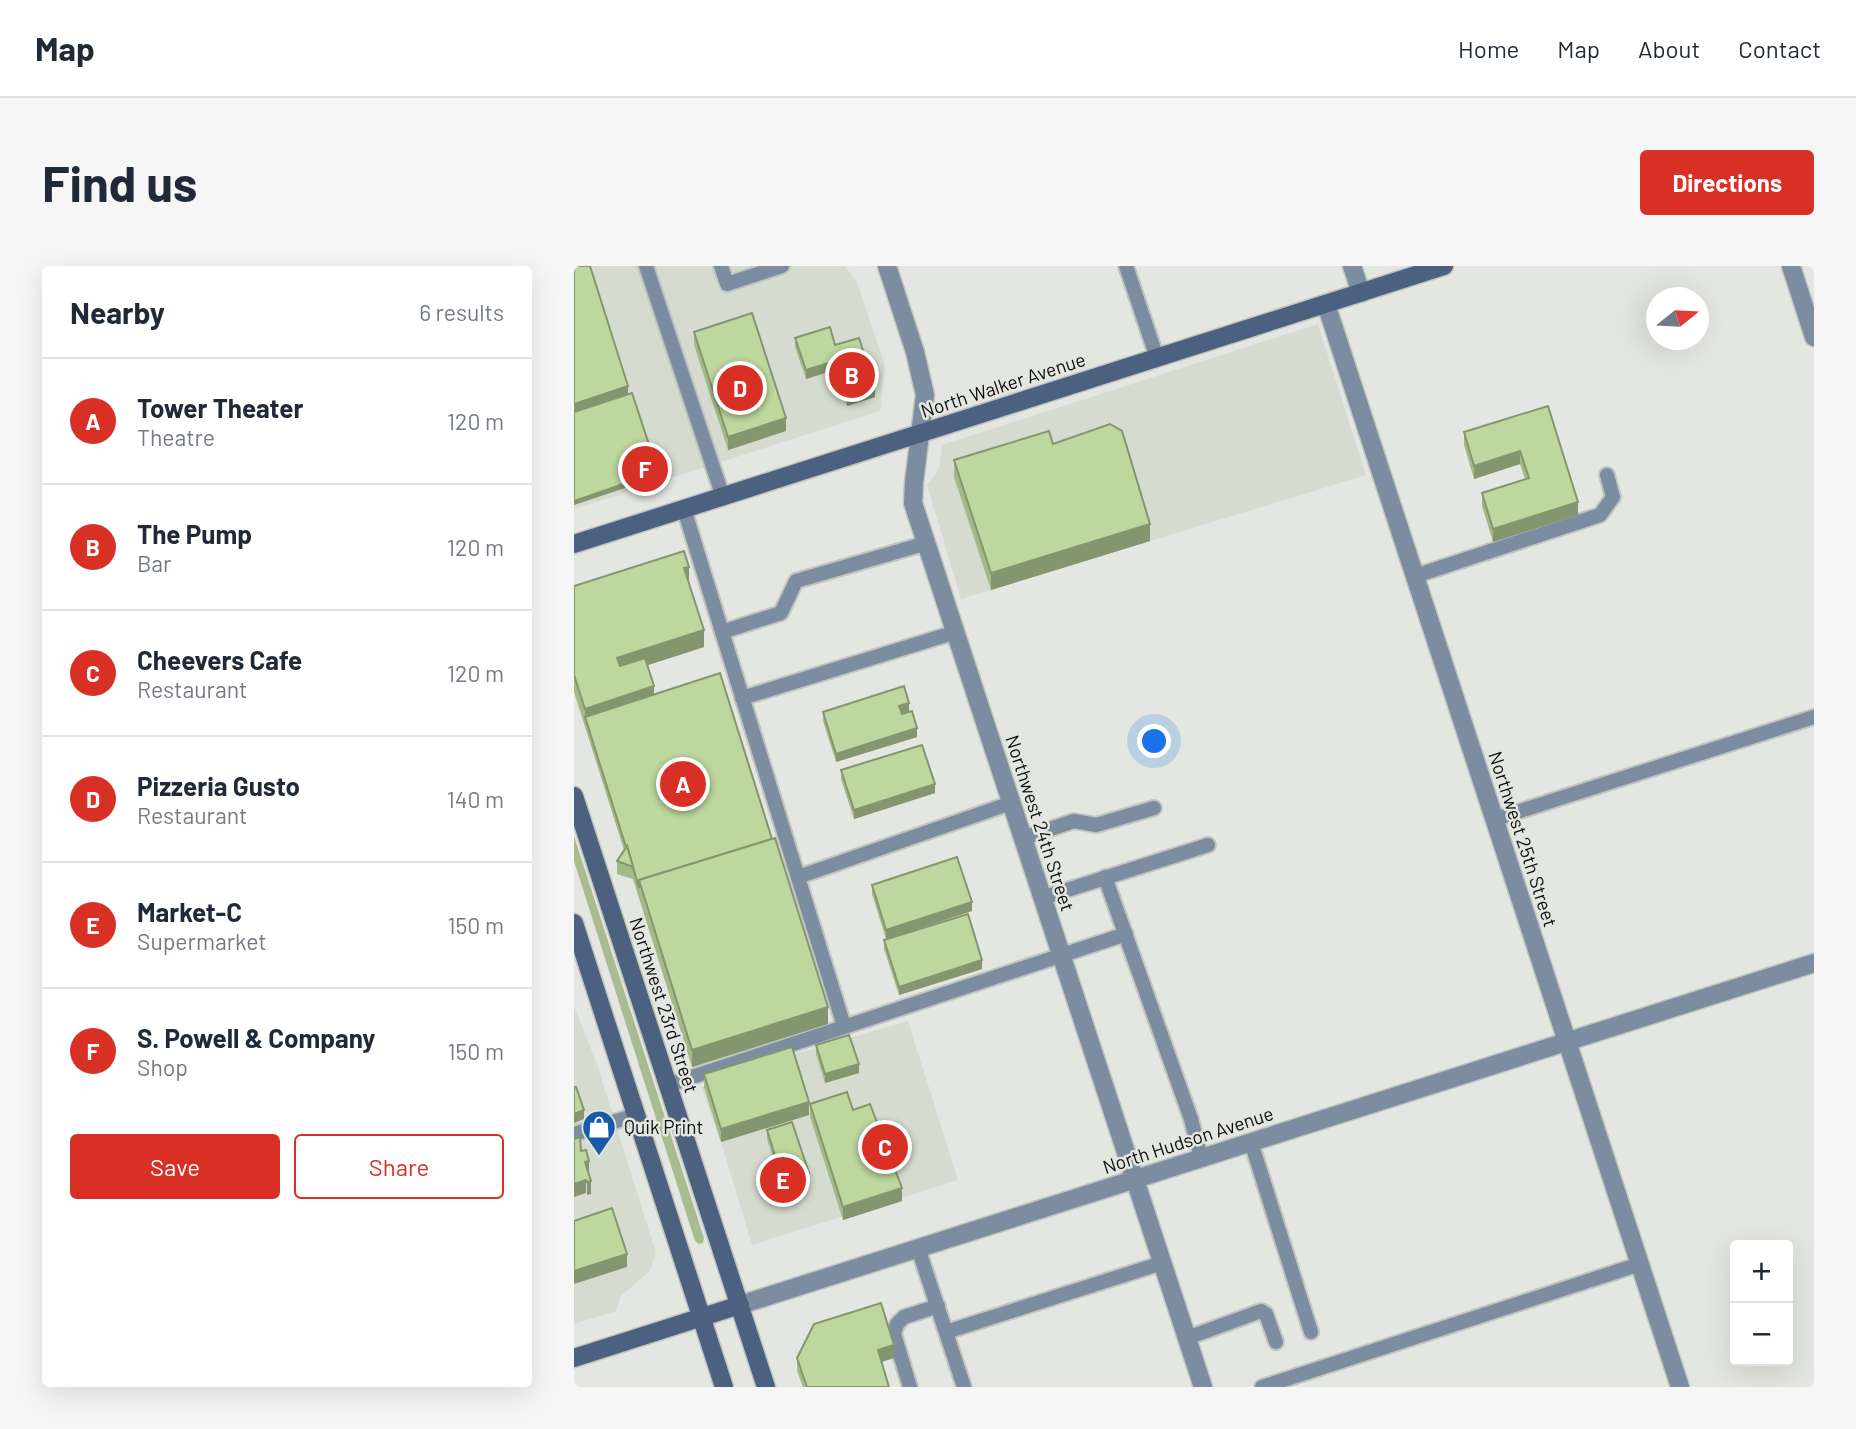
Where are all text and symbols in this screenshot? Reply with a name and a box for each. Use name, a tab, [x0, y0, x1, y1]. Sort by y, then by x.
text: Map	[35, 28, 95, 68]
text: Home	[1458, 34, 1519, 63]
text: Map	[1557, 34, 1600, 63]
text: About	[1638, 34, 1700, 63]
text: Contact	[1738, 34, 1821, 63]
button: Directions	[1640, 150, 1814, 215]
text: Find us	[42, 153, 197, 212]
north arrow	[1646, 287, 1709, 350]
text: Nearby	[70, 294, 165, 330]
text: 6 results	[419, 298, 504, 326]
street label: North Walker Avenue	[918, 347, 1088, 422]
pin: B	[829, 349, 875, 401]
pin: D	[717, 362, 763, 414]
text: Tower Theater	[137, 392, 303, 423]
text: A	[85, 407, 101, 435]
text: 120 m	[447, 407, 504, 435]
text: Theatre	[137, 423, 215, 451]
pin: F	[622, 443, 668, 495]
text: The Pump	[137, 518, 252, 549]
text: B	[86, 533, 100, 561]
text: 120 m	[447, 533, 504, 561]
text: Bar	[137, 549, 171, 577]
text: Cheevers Cafe	[137, 644, 302, 675]
text: C	[86, 659, 100, 687]
text: 120 m	[447, 659, 504, 687]
text: Restaurant	[137, 675, 247, 703]
your location	[1137, 724, 1171, 758]
street label: Northwest 24th Street	[1001, 732, 1080, 914]
street label: Northwest 25th Street	[1484, 748, 1563, 930]
pin: A	[660, 758, 706, 810]
text: Pizzeria Gusto	[137, 770, 300, 801]
text: D	[86, 785, 100, 813]
text: 140 m	[447, 785, 504, 813]
text: Restaurant	[137, 801, 247, 829]
text: Market-C	[137, 896, 242, 927]
text: E	[86, 911, 100, 939]
text: 150 m	[448, 911, 504, 939]
street label: Northwest 23rd Street	[625, 914, 704, 1096]
text: Supermarket	[137, 927, 267, 955]
text: S. Powell & Company	[137, 1022, 375, 1053]
text: F	[87, 1037, 99, 1065]
text: 150 m	[448, 1037, 504, 1065]
text: Shop	[137, 1053, 188, 1081]
street label: North Hudson Avenue	[1100, 1101, 1276, 1178]
shop icon: Quik Print	[580, 1108, 618, 1157]
place label: Quik Print	[624, 1115, 703, 1138]
pin: C	[862, 1121, 908, 1173]
button: Save	[70, 1134, 280, 1199]
button: Share	[294, 1134, 504, 1199]
pin: E	[760, 1154, 806, 1206]
map controls	[1730, 1240, 1793, 1366]
button: +	[1730, 1240, 1793, 1303]
button: −	[1730, 1303, 1793, 1366]

